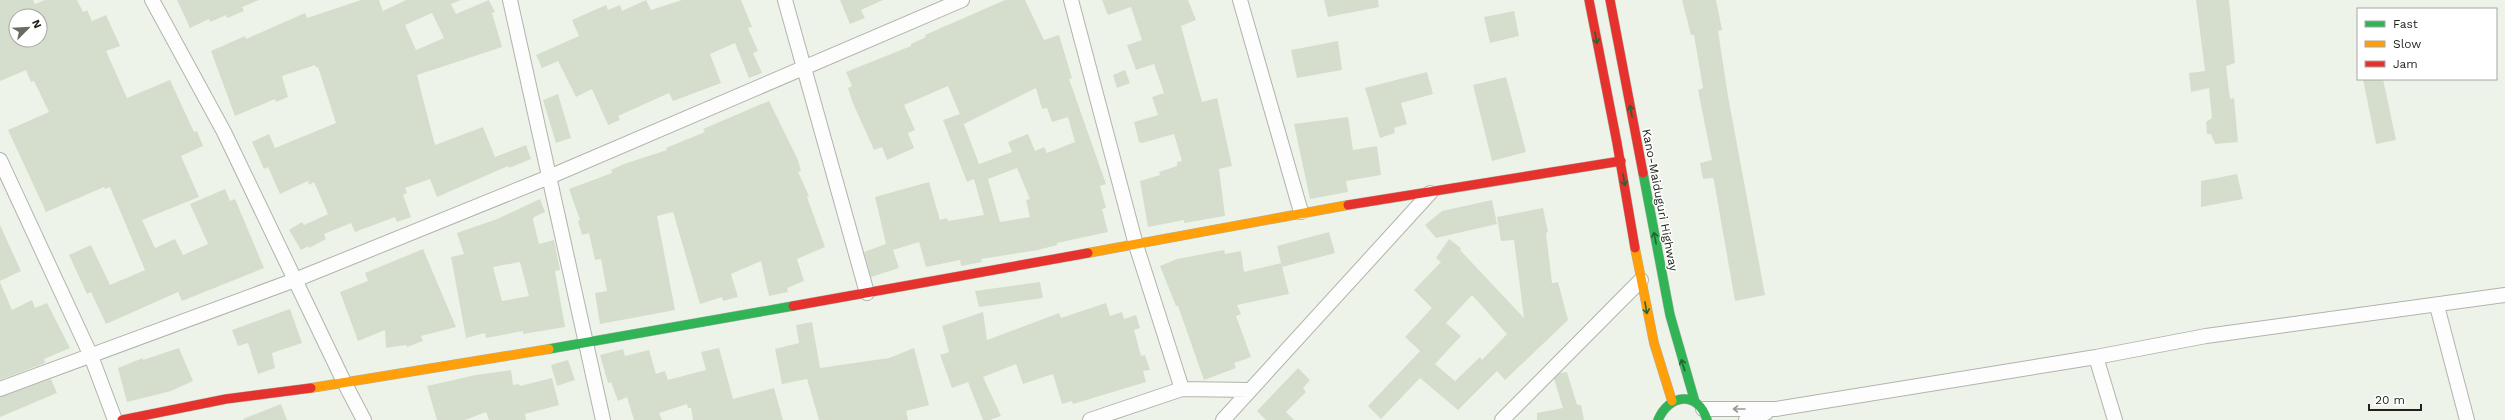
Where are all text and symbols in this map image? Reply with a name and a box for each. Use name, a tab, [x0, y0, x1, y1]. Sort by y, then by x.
north arrow	[8, 8, 48, 48]
legend	[2357, 8, 2497, 80]
text: Fast	[2393, 17, 2418, 31]
text: N	[29, 18, 44, 31]
one-way arrow	[1593, 31, 1601, 44]
text: Slow	[2393, 37, 2421, 51]
text: Jam	[2393, 57, 2418, 71]
one-way arrow	[1626, 104, 1634, 117]
street label: Kano-Maiduguri Highway	[1639, 128, 1681, 273]
one-way arrow	[1620, 173, 1628, 186]
one-way arrow	[1651, 232, 1659, 245]
one-way arrow	[1642, 301, 1650, 314]
one-way arrow	[1679, 359, 1687, 371]
scale bar	[2369, 386, 2421, 412]
text: 20 m	[2375, 393, 2405, 407]
one-way arrow	[1733, 405, 1746, 413]

